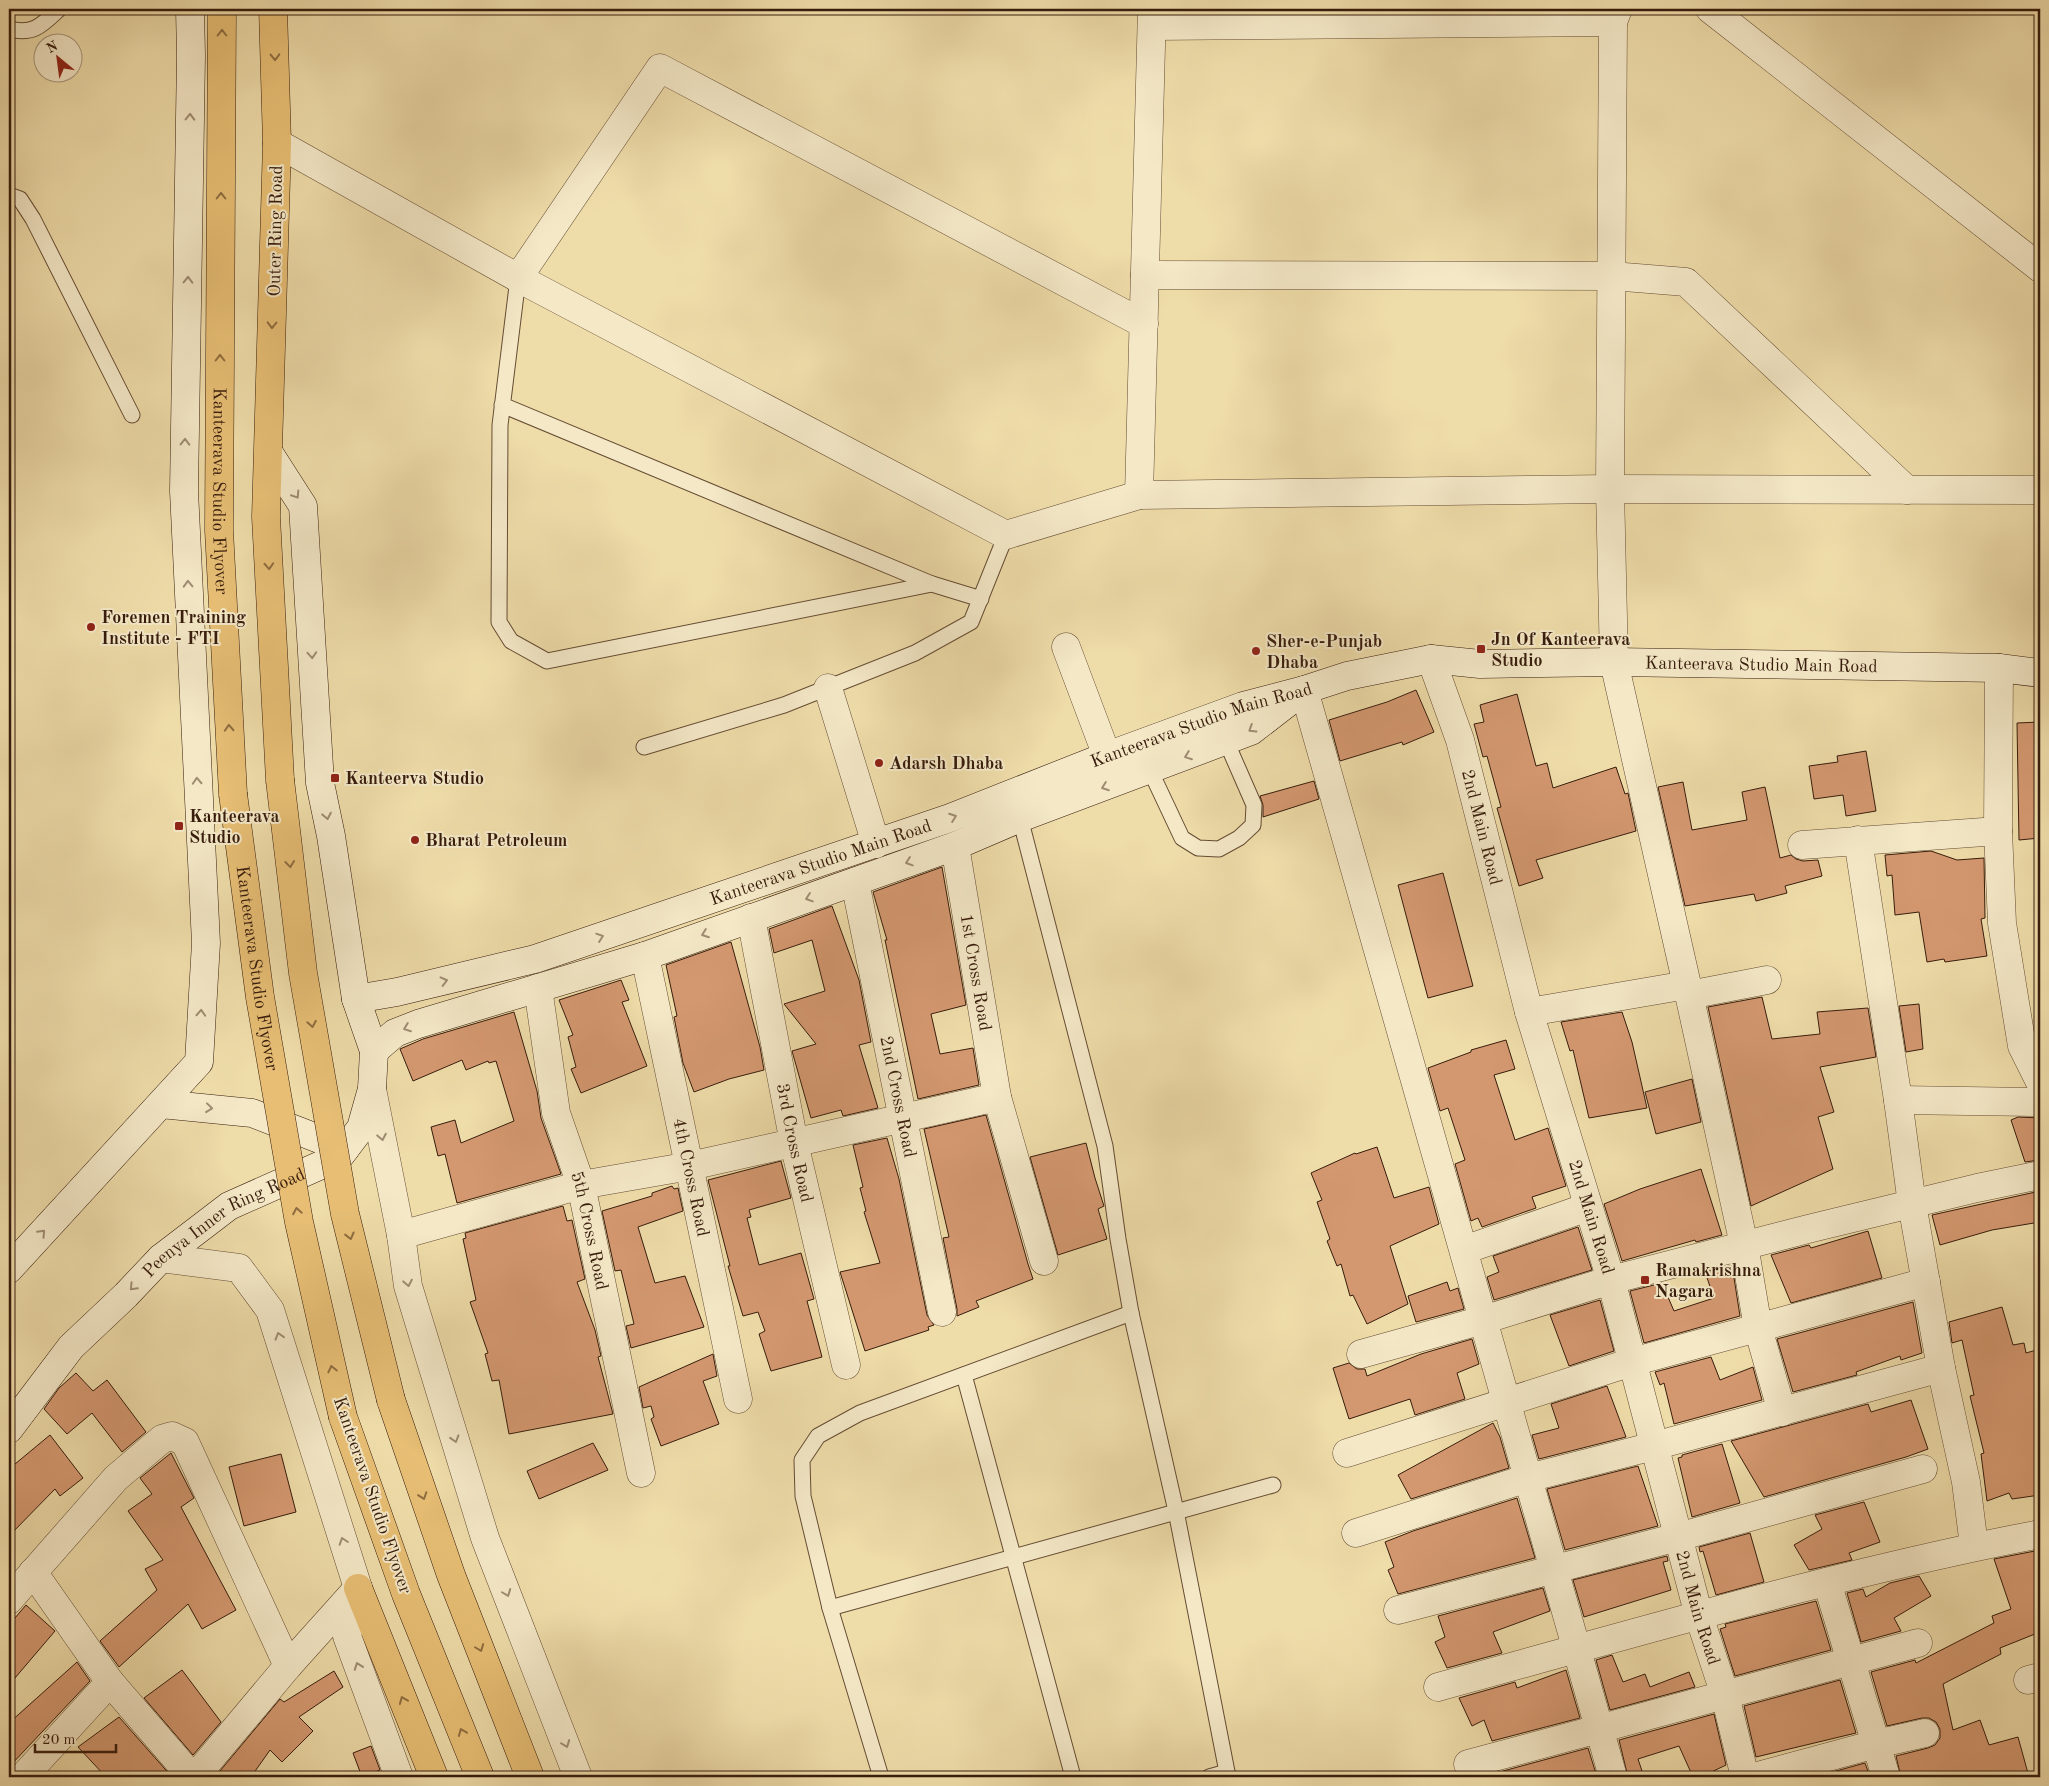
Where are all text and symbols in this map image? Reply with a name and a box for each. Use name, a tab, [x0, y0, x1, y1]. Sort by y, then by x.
one-way arrow	[217, 29, 227, 37]
north arrow	[32, 32, 82, 82]
text: N	[44, 39, 61, 56]
one-way arrow	[269, 54, 280, 62]
one-way arrow	[185, 113, 196, 121]
street label: Outer Ring Road	[266, 165, 286, 297]
one-way arrow	[216, 192, 226, 200]
one-way arrow	[183, 275, 193, 283]
one-way arrow	[267, 321, 278, 329]
one-way arrow	[215, 354, 225, 362]
street label: Kanteerava Studio Flyover	[209, 387, 230, 596]
one-way arrow	[180, 438, 190, 446]
one-way arrow	[289, 489, 299, 498]
one-way arrow	[263, 562, 274, 570]
one-way arrow	[183, 580, 193, 588]
place label: Foremen Training Institute - FTI	[101, 609, 246, 648]
marker: Foremen Training Institute - FTI	[85, 621, 97, 633]
place label: Jn Of Kanteerava Studio	[1491, 631, 1631, 670]
place label: Sher-e-Punjab Dhaba	[1266, 633, 1382, 672]
marker: Jn Of Kanteerava Studio	[1475, 643, 1487, 655]
marker: Sher-e-Punjab Dhaba	[1250, 645, 1262, 657]
one-way arrow	[307, 651, 318, 659]
street label: Kanteerava Studio Main Road	[1645, 654, 1878, 676]
street label: Kanteerava Studio Main Road	[1088, 680, 1315, 772]
one-way arrow	[1249, 722, 1258, 732]
one-way arrow	[224, 724, 235, 732]
one-way arrow	[1184, 749, 1193, 760]
place label: Adarsh Dhaba	[889, 755, 1003, 773]
marker: Adarsh Dhaba	[873, 757, 885, 769]
street label: 2nd Main Road	[1458, 768, 1504, 887]
place label: Kanteerva Studio	[345, 770, 484, 788]
marker: Kanteerva Studio	[329, 772, 341, 784]
one-way arrow	[192, 777, 203, 785]
one-way arrow	[1101, 781, 1109, 791]
place label: Kanteerava Studio	[189, 808, 280, 847]
one-way arrow	[321, 812, 332, 821]
one-way arrow	[948, 813, 957, 823]
street label: Kanteerava Studio Main Road	[708, 817, 934, 909]
marker: Kanteerava Studio	[173, 820, 185, 832]
place label: Bharat Petroleum	[425, 832, 568, 850]
marker: Bharat Petroleum	[409, 834, 421, 846]
one-way arrow	[905, 857, 914, 867]
one-way arrow	[284, 860, 295, 868]
street label: Kanteerava Studio Flyover	[233, 865, 281, 1073]
one-way arrow	[805, 892, 813, 902]
street label: 1st Cross Road	[956, 912, 994, 1032]
one-way arrow	[701, 928, 710, 938]
one-way arrow	[596, 933, 604, 943]
one-way arrow	[440, 976, 449, 987]
one-way arrow	[196, 1009, 207, 1017]
one-way arrow	[307, 1020, 317, 1029]
one-way arrow	[404, 1022, 412, 1032]
street label: 2nd Cross Road	[876, 1034, 919, 1159]
street label: 3rd Cross Road	[773, 1082, 816, 1204]
one-way arrow	[205, 1103, 213, 1114]
street label: 4th Cross Road	[669, 1116, 712, 1238]
one-way arrow	[376, 1132, 386, 1141]
street label: 2nd Main Road	[1565, 1158, 1617, 1277]
street label: Peenya Inner Ring Road	[140, 1165, 308, 1281]
street label: 5th Cross Road	[567, 1169, 611, 1292]
one-way arrow	[292, 1206, 302, 1215]
one-way arrow	[36, 1230, 45, 1239]
one-way arrow	[345, 1232, 355, 1240]
place label: Ramakrishna Nagara	[1655, 1262, 1761, 1301]
marker: Ramakrishna Nagara	[1639, 1274, 1651, 1286]
one-way arrow	[403, 1279, 413, 1288]
one-way arrow	[130, 1282, 139, 1291]
one-way arrow	[274, 1332, 284, 1341]
one-way arrow	[327, 1365, 338, 1374]
street label: Kanteerava Studio Flyover	[330, 1394, 414, 1597]
one-way arrow	[449, 1434, 459, 1443]
one-way arrow	[418, 1491, 428, 1500]
one-way arrow	[339, 1537, 349, 1546]
street label: 2nd Main Road	[1672, 1549, 1723, 1668]
one-way arrow	[500, 1588, 511, 1597]
one-way arrow	[473, 1643, 484, 1652]
one-way arrow	[354, 1662, 364, 1670]
one-way arrow	[399, 1696, 409, 1704]
scale bar	[35, 1721, 116, 1753]
one-way arrow	[458, 1728, 468, 1737]
text: 20 m	[42, 1733, 76, 1748]
one-way arrow	[560, 1740, 570, 1748]

